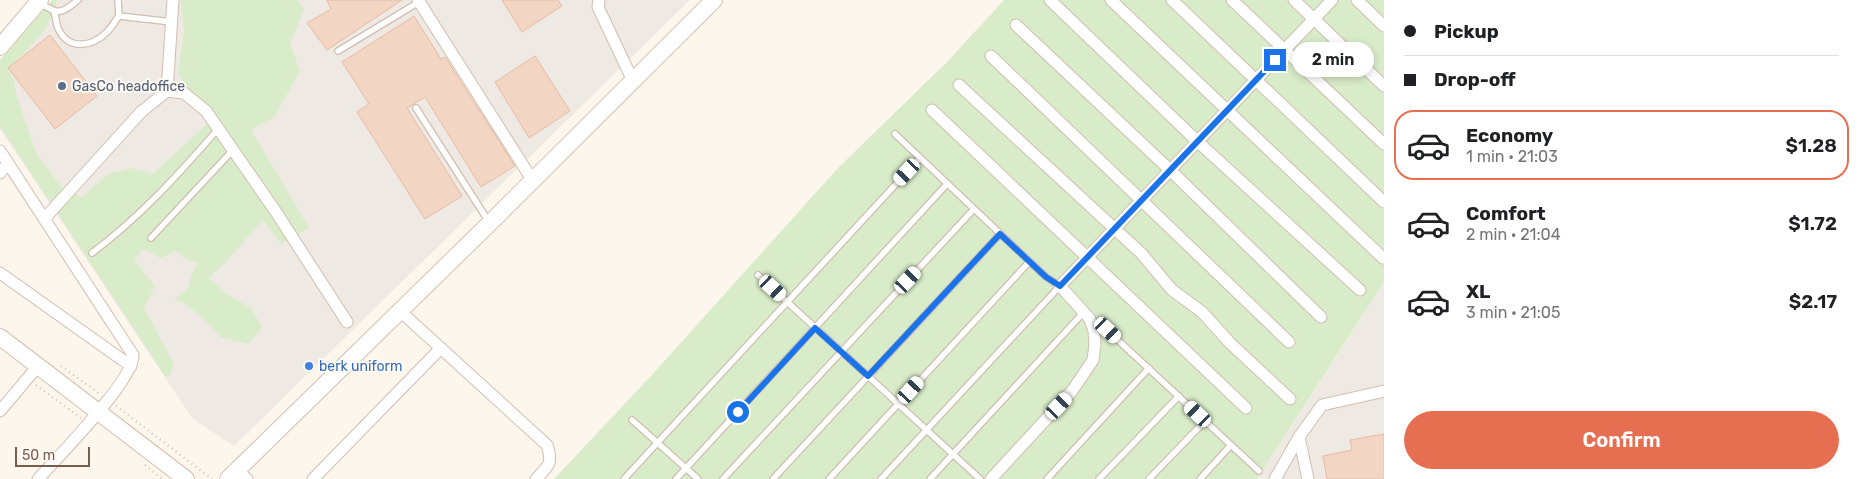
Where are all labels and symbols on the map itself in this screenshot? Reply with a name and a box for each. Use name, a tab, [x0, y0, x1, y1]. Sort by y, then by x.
callout: 2 min	[1292, 42, 1375, 78]
route end	[1264, 49, 1286, 71]
place label: GasCo headoffice	[72, 78, 185, 95]
marker: GasCo headoffice	[56, 80, 68, 92]
car	[891, 156, 922, 188]
car	[892, 264, 923, 296]
car	[756, 272, 789, 304]
car	[1091, 314, 1124, 346]
place label: berk uniform	[319, 358, 402, 375]
marker: berk uniform	[303, 360, 315, 372]
car	[895, 374, 926, 406]
car	[1043, 390, 1074, 422]
car	[1181, 398, 1214, 430]
route start	[727, 401, 749, 423]
scale bar	[15, 444, 90, 467]

